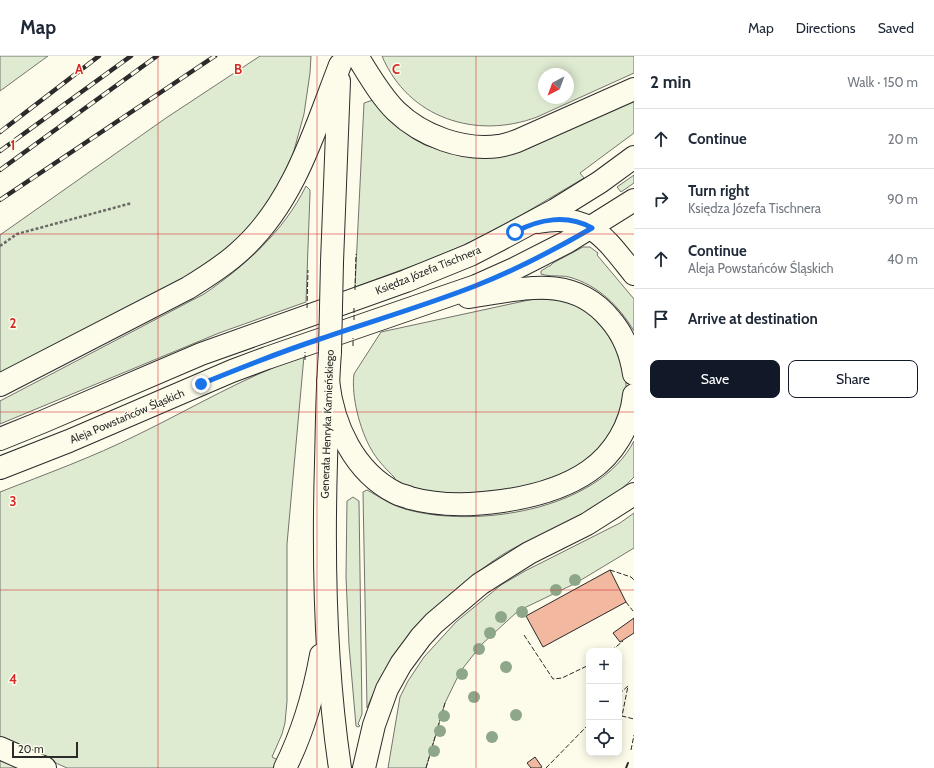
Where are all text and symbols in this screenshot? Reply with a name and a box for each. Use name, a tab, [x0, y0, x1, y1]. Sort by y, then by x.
text: Map	[20, 16, 56, 39]
text: Map	[748, 19, 774, 37]
text: Directions	[796, 19, 856, 37]
text: Saved	[878, 19, 914, 37]
text: A	[75, 61, 84, 77]
text: B	[234, 61, 242, 77]
text: C	[392, 61, 400, 77]
north arrow	[538, 68, 574, 104]
text: 2 min	[650, 72, 691, 92]
text: Walk · 150 m	[847, 74, 918, 90]
icon: ahead	[650, 128, 672, 150]
text: Continue	[688, 130, 747, 148]
text: 20 m	[888, 131, 918, 147]
text: 1	[11, 137, 15, 153]
text: Turn right	[688, 182, 749, 200]
icon: right	[650, 188, 672, 210]
text: 90 m	[887, 191, 918, 207]
text: Księdza Józefa Tischnera	[688, 200, 821, 216]
route start	[506, 223, 524, 241]
street label: Księdza Józefa Tischnera	[373, 242, 483, 298]
text: Continue	[688, 242, 747, 260]
icon: ahead	[650, 248, 672, 270]
text: 40 m	[887, 251, 918, 267]
text: Aleja Powstańców Śląskich	[688, 260, 834, 276]
icon: arrive	[650, 308, 672, 330]
text: Arrive at destination	[688, 310, 818, 328]
text: 2	[10, 315, 17, 331]
street label: Generała Henryka Kamieńskiego	[317, 349, 337, 499]
button: Save	[650, 360, 780, 398]
button: Share	[788, 360, 918, 398]
route end	[192, 375, 210, 393]
street label: Aleja Powstańców Śląskich	[68, 385, 186, 447]
text: 3	[9, 493, 17, 509]
map controls	[586, 648, 622, 756]
button: +	[586, 648, 622, 684]
text: 4	[9, 671, 17, 687]
button: −	[586, 684, 622, 720]
button: locate	[586, 720, 622, 756]
scale bar	[12, 740, 78, 759]
text: 20 m	[18, 742, 44, 756]

